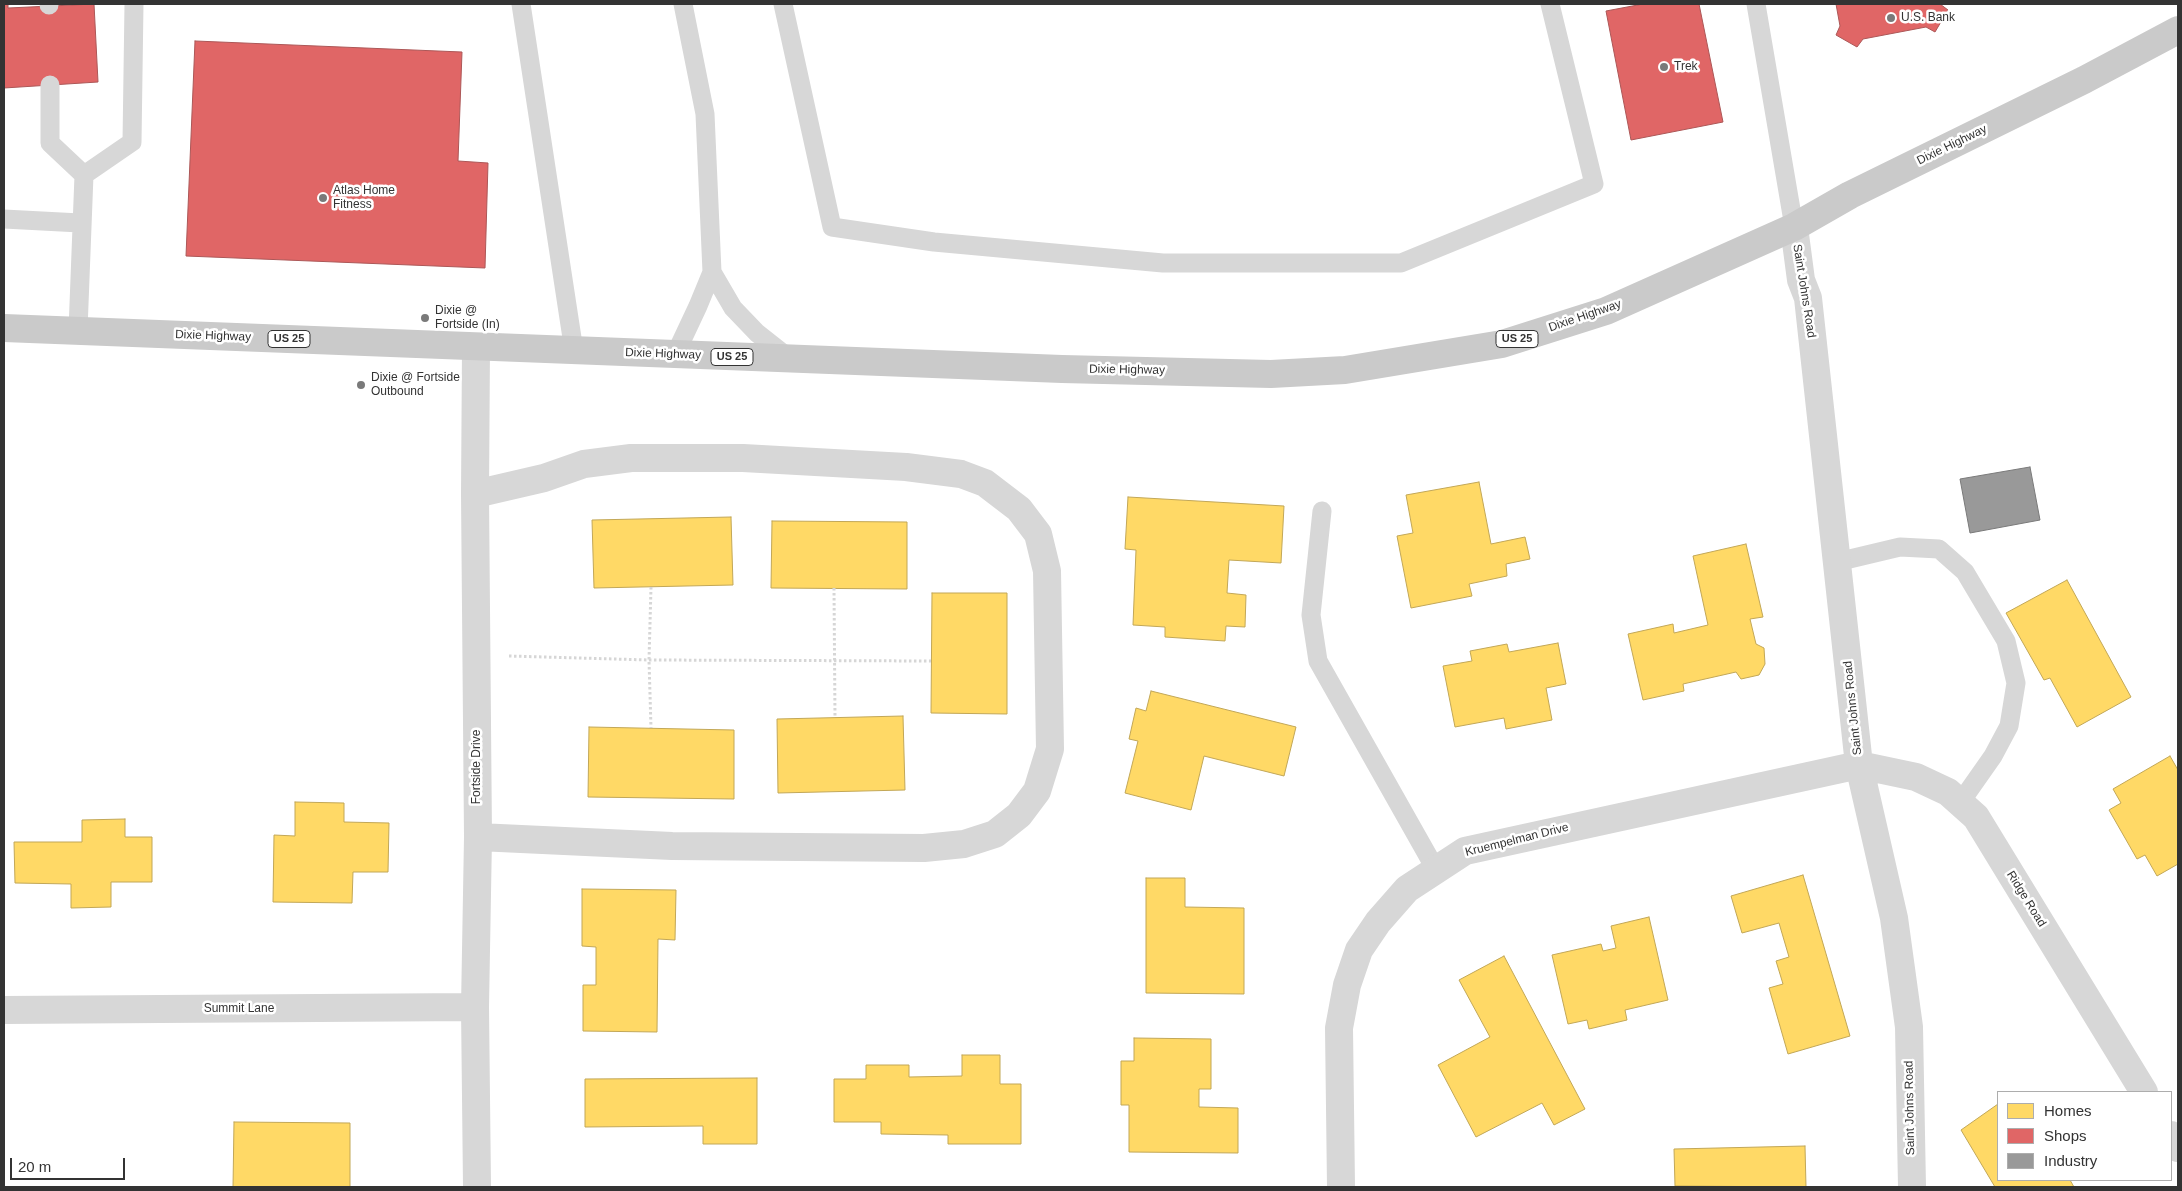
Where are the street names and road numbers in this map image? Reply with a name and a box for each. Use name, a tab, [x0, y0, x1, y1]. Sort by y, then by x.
street label: Dixie Highway	[1915, 122, 1989, 168]
street label: Saint Johns Road	[1789, 243, 1819, 339]
street label: Dixie Highway	[1547, 297, 1623, 335]
street label: Dixie Highway	[175, 327, 251, 345]
road number: US 25	[268, 330, 310, 348]
road number: US 25	[1496, 330, 1538, 348]
street label: Dixie Highway	[625, 345, 701, 363]
road number: US 25	[711, 348, 753, 366]
street label: Dixie Highway	[1089, 362, 1165, 378]
street label: Saint Johns Road	[1841, 660, 1865, 756]
street label: Fortside Drive	[470, 730, 484, 804]
street label: Kruempelman Drive	[1464, 820, 1570, 860]
street label: Ridge Road	[2003, 868, 2049, 930]
street label: Summit Lane	[204, 1002, 274, 1016]
street label: Saint Johns Road	[1902, 1061, 1918, 1155]

